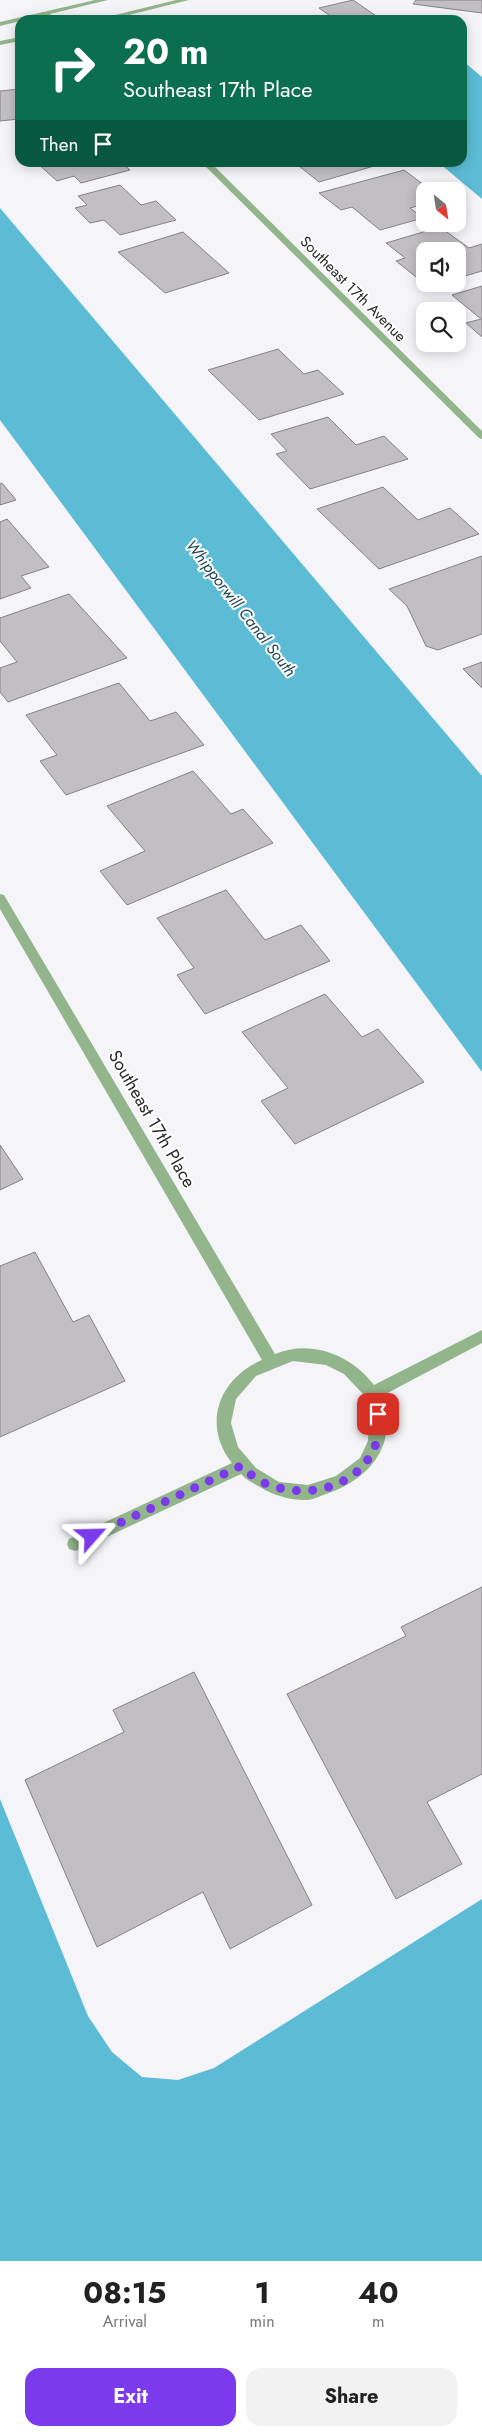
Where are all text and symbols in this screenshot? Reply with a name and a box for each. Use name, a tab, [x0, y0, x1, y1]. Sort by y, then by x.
text: 20 m	[123, 27, 208, 77]
icon: right	[40, 35, 105, 100]
text: Southeast 17th Place	[123, 73, 313, 105]
icon: arrive	[89, 130, 117, 158]
text: Then	[40, 131, 79, 158]
north arrow	[416, 182, 466, 232]
map controls	[416, 182, 466, 352]
street label: Southeast 17th Avenue	[295, 231, 411, 347]
button: sound	[416, 242, 466, 292]
button: search	[416, 302, 466, 352]
water label: Whipporwill Canal South	[180, 535, 302, 681]
street label: Southeast 17th Place	[102, 1045, 202, 1193]
pin	[357, 1393, 399, 1435]
icon: arrive	[364, 1400, 392, 1428]
position arrow	[65, 1509, 117, 1561]
text: 08:15	[83, 2271, 166, 2314]
text: 1	[254, 2271, 270, 2314]
text: 40	[358, 2271, 399, 2314]
text: Arrival	[103, 2310, 147, 2333]
text: min	[250, 2310, 275, 2333]
text: m	[372, 2310, 385, 2333]
button: Exit	[25, 2368, 236, 2426]
button: Share	[246, 2368, 457, 2426]

